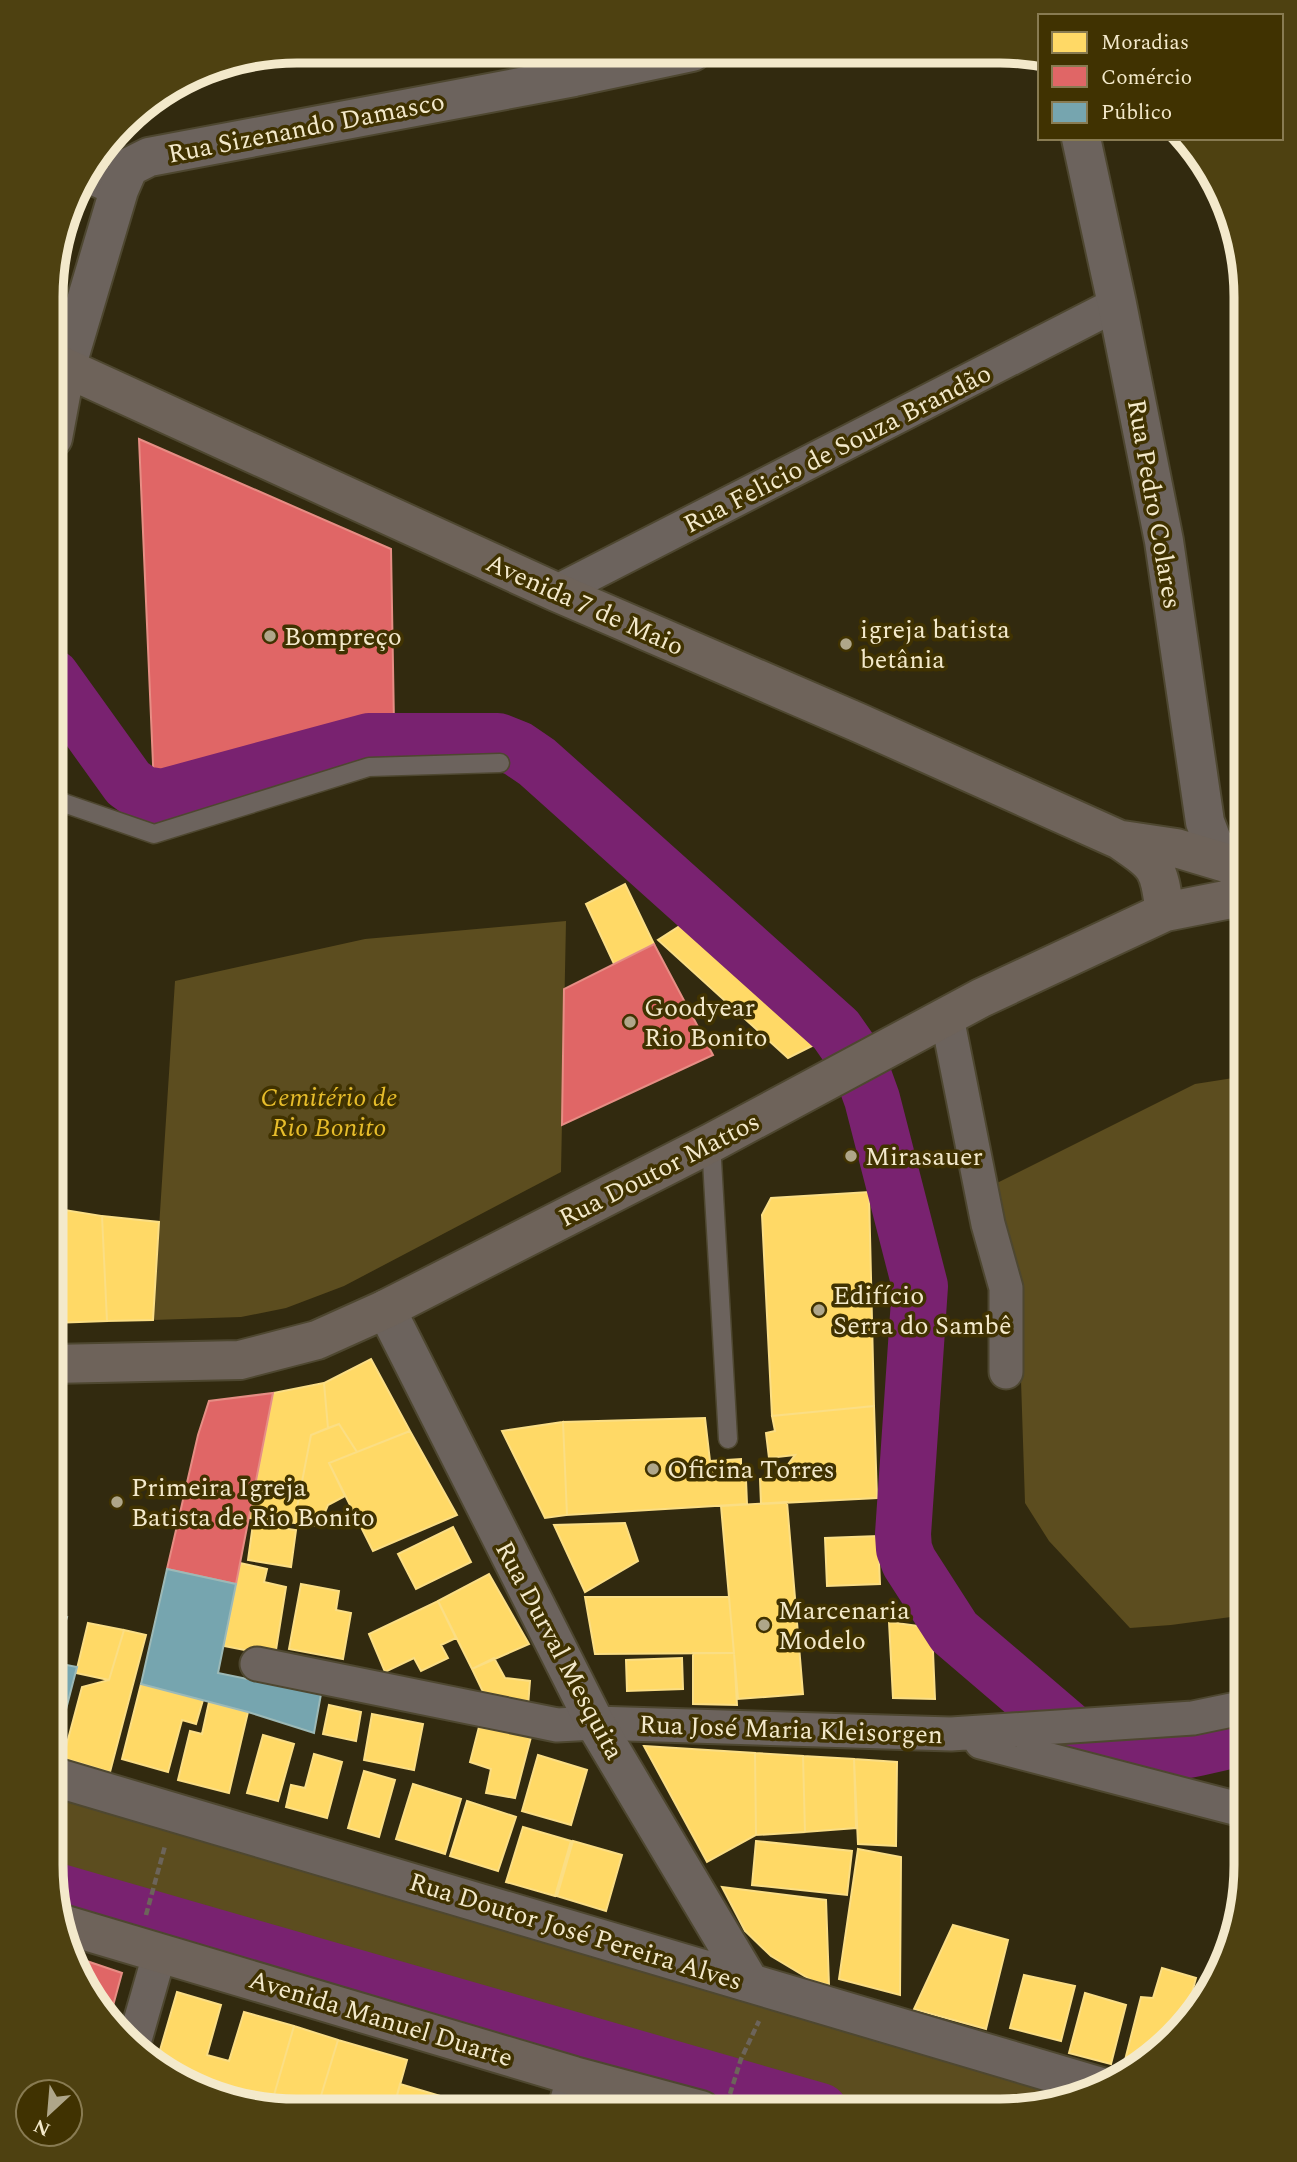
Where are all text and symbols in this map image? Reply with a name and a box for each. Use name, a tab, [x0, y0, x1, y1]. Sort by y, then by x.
legend	[1038, 14, 1283, 140]
text: Moradias	[1101, 27, 1189, 59]
text: Comércio	[1101, 62, 1192, 94]
street label: Rua Sizenando Damasco	[164, 82, 448, 174]
text: Público	[1101, 97, 1172, 129]
street label: Rua Felicio de Souza Brandão	[677, 354, 998, 544]
street label: Rua Pedro Colares	[1116, 396, 1192, 612]
street label: Avenida 7 de Maio	[479, 543, 690, 667]
place label: igreja batista betânia	[860, 610, 1010, 680]
place label: Bompreço	[284, 617, 402, 657]
marker: Bompreço	[262, 628, 278, 644]
marker: igreja batista betânia	[838, 636, 854, 652]
place label: Goodyear Rio Bonito	[644, 988, 768, 1058]
marker: Goodyear Rio Bonito	[622, 1014, 638, 1030]
park label: Cemitério de Rio Bonito	[261, 1078, 397, 1148]
street label: Rua Doutor Mattos	[552, 1102, 767, 1238]
place label: Mirasauer	[865, 1137, 983, 1177]
marker: Mirasauer	[843, 1148, 859, 1164]
place label: Edifício Serra do Sambê	[833, 1276, 1012, 1346]
marker: Edifício Serra do Sambê	[811, 1302, 827, 1318]
place label: Oficina Torres	[667, 1450, 835, 1490]
marker: Oficina Torres	[645, 1461, 661, 1477]
place label: Primeira Igreja Batista de Rio Bonito	[131, 1468, 375, 1538]
marker: Primeira Igreja Batista de Rio Bonito	[109, 1494, 125, 1510]
street label: Rua Durval Mesquita	[484, 1534, 634, 1767]
place label: Marcenaria Modelo	[778, 1591, 910, 1661]
marker: Marcenaria Modelo	[756, 1617, 772, 1633]
street label: Rua José Maria Kleisorgen	[638, 1705, 944, 1755]
street label: Rua Doutor José Pereira Alves	[404, 1862, 747, 2002]
street label: Avenida Manuel Duarte	[244, 1960, 518, 2078]
north arrow	[14, 2078, 84, 2148]
text: N	[29, 2110, 56, 2143]

